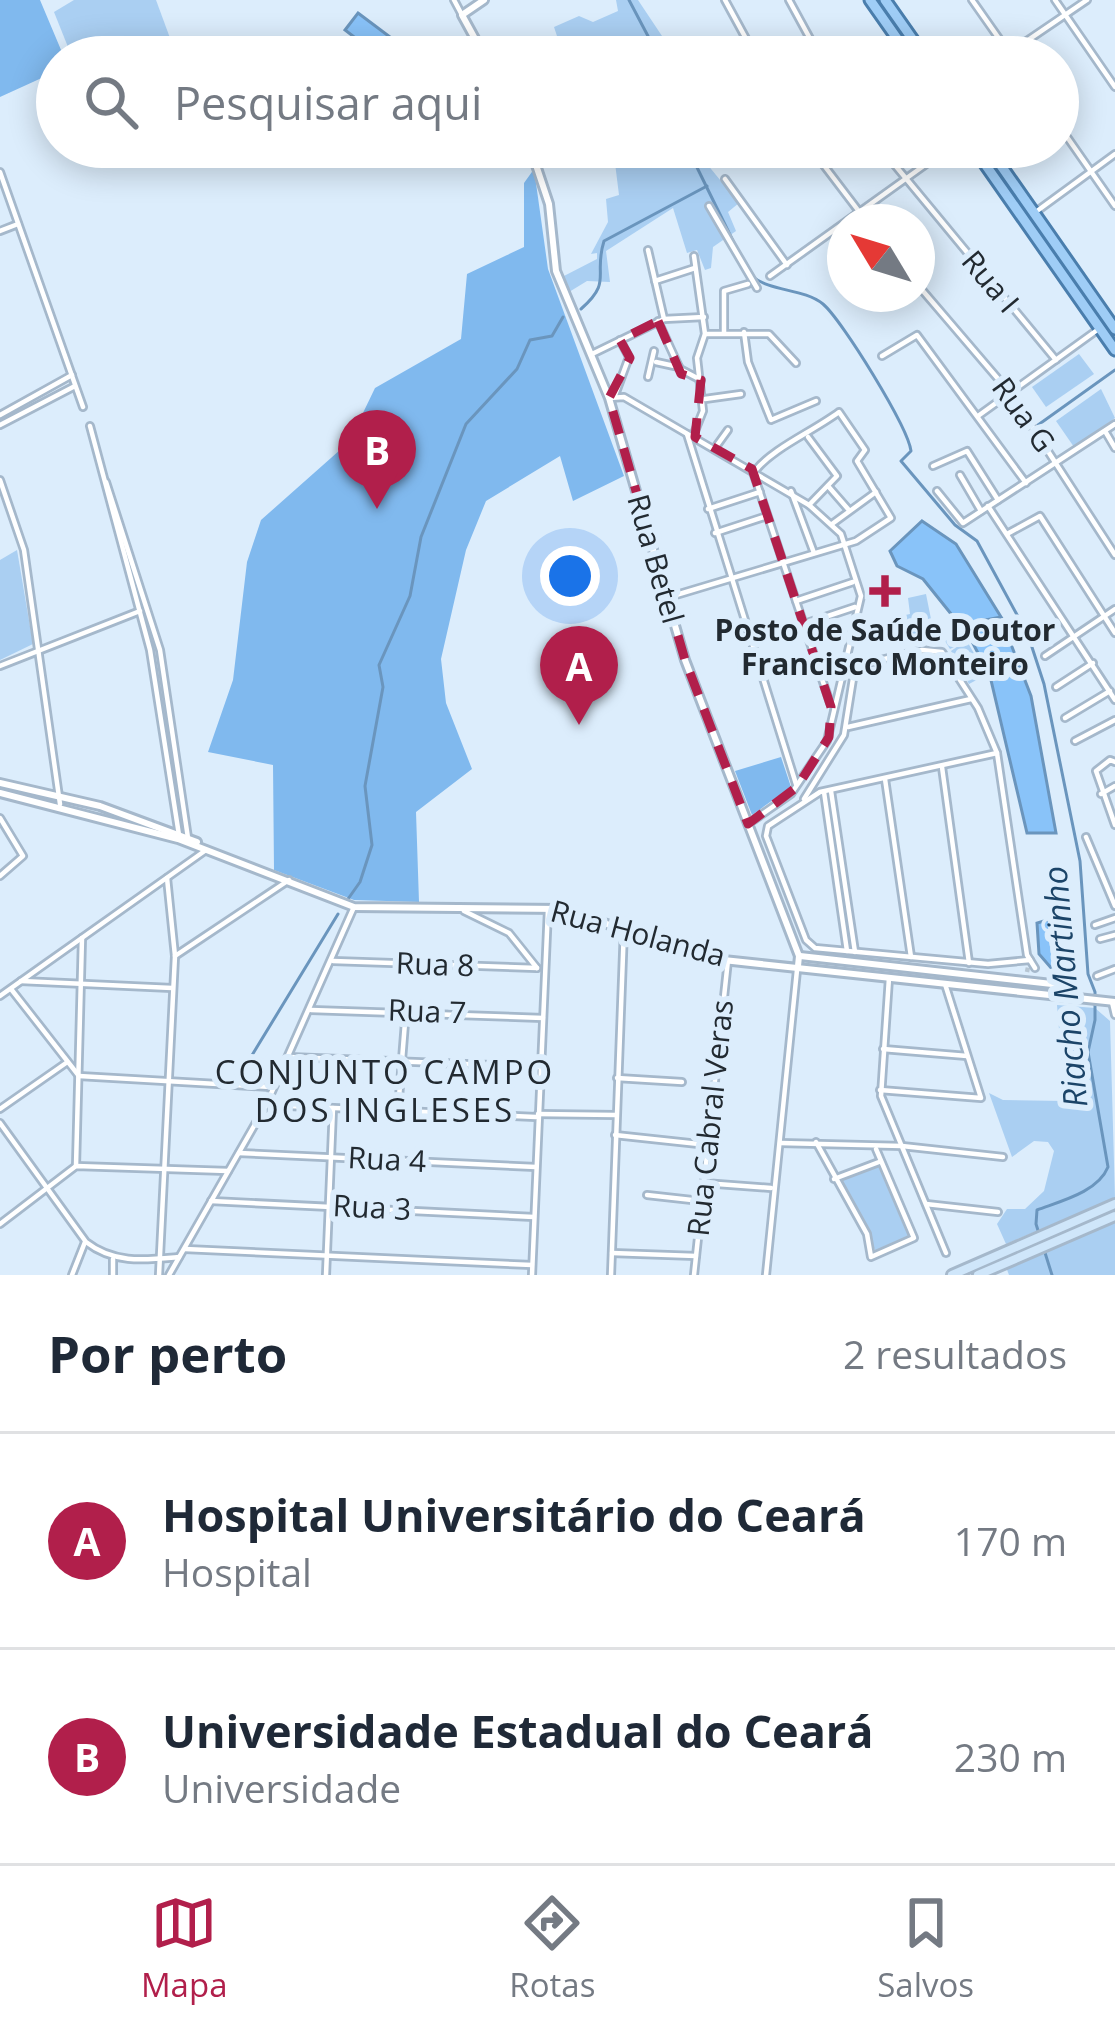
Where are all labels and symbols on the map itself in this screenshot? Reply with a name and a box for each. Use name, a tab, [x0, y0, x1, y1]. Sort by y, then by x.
north arrow	[827, 204, 935, 312]
street label: Rua I	[953, 241, 1029, 321]
street label: Rua G	[983, 368, 1065, 460]
pin: B	[338, 410, 416, 509]
street label: Rua Betel	[618, 489, 694, 628]
your location	[540, 546, 600, 606]
marker: Posto de Saúde Doutor Francisco Monteiro	[869, 575, 901, 607]
place label: Posto de Saúde Doutor Francisco Monteiro	[715, 609, 1055, 684]
pin: A	[540, 626, 618, 725]
water label: Riacho Martinho	[1032, 864, 1097, 1110]
street label: Rua Holanda	[547, 890, 730, 976]
street label: Rua 8	[395, 942, 475, 985]
street label: Rua 7	[387, 989, 467, 1032]
street label: Rua Cabral Veras	[677, 998, 742, 1238]
district label: CONJUNTO CAMPO DOS INGLESES	[215, 1049, 555, 1132]
street label: Rua 4	[347, 1136, 427, 1181]
street label: Rua 3	[332, 1184, 412, 1229]

